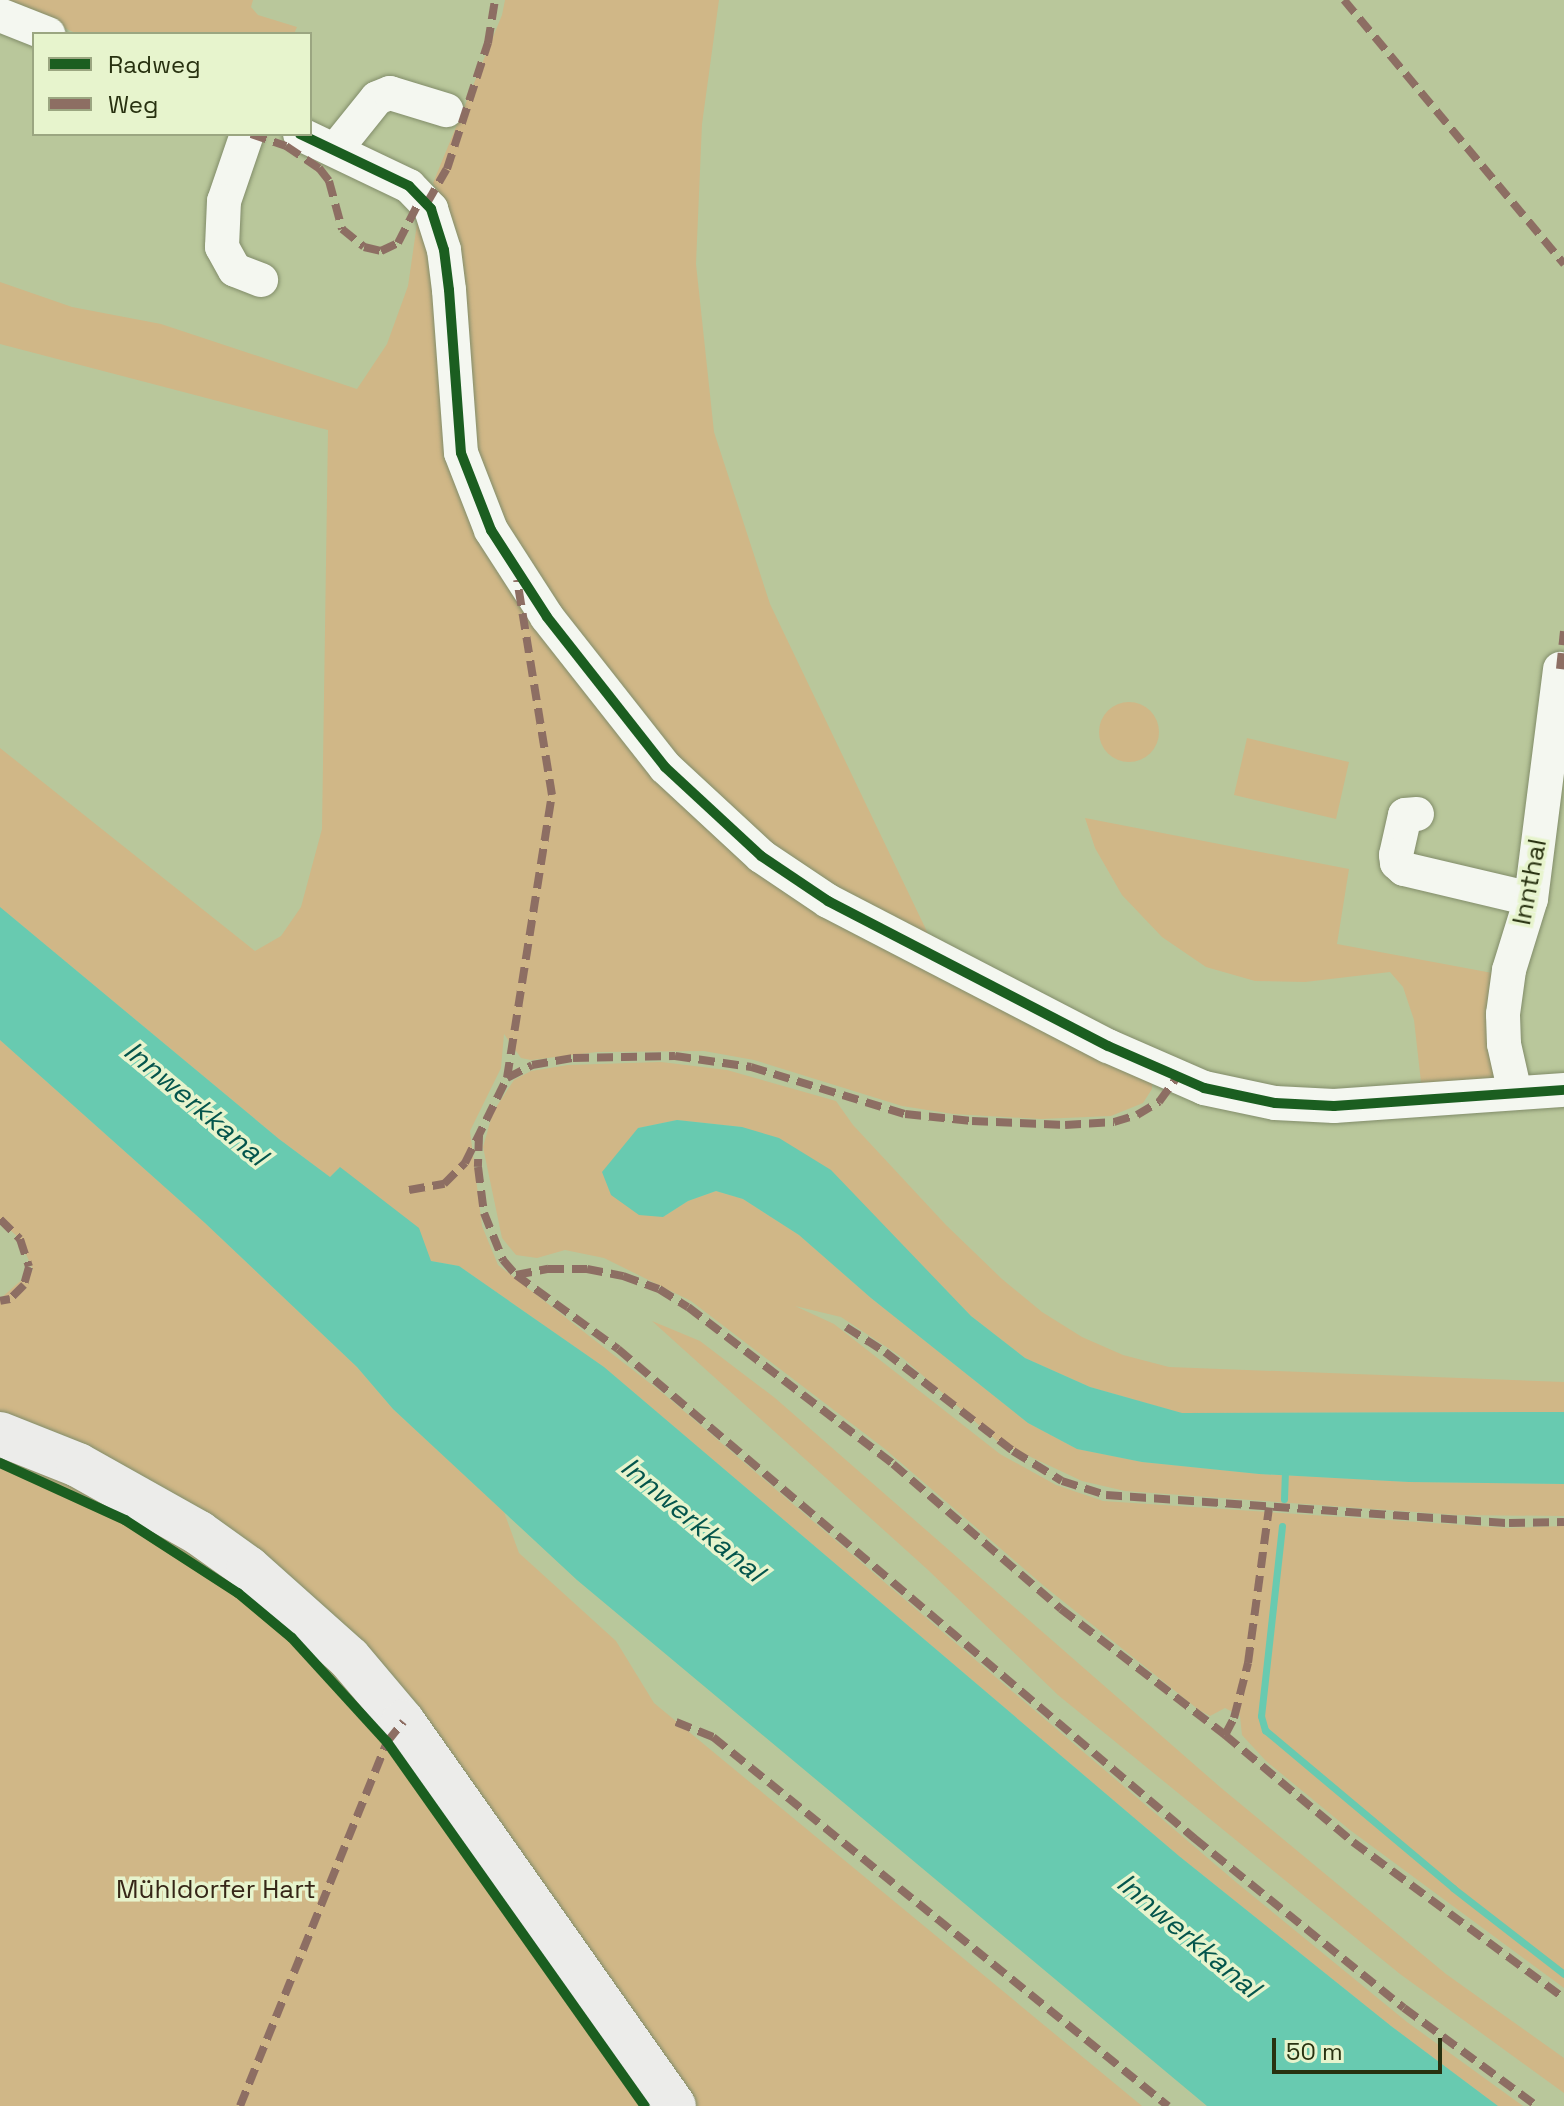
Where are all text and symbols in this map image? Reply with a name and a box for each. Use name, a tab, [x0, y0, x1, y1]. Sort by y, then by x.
legend	[32, 32, 312, 136]
text: Radweg	[108, 49, 201, 80]
text: Weg	[108, 89, 158, 120]
street label: Innthal	[1506, 836, 1554, 928]
water label: Innwerkkanal	[118, 1033, 274, 1173]
water label: Innwerkkanal	[615, 1449, 771, 1589]
water label: Innwerkkanal	[1111, 1865, 1267, 2005]
park label: Mühldorfer Hart	[116, 1874, 316, 1906]
scale bar	[1276, 2022, 1446, 2072]
text: 50 m	[1286, 2036, 1343, 2067]

